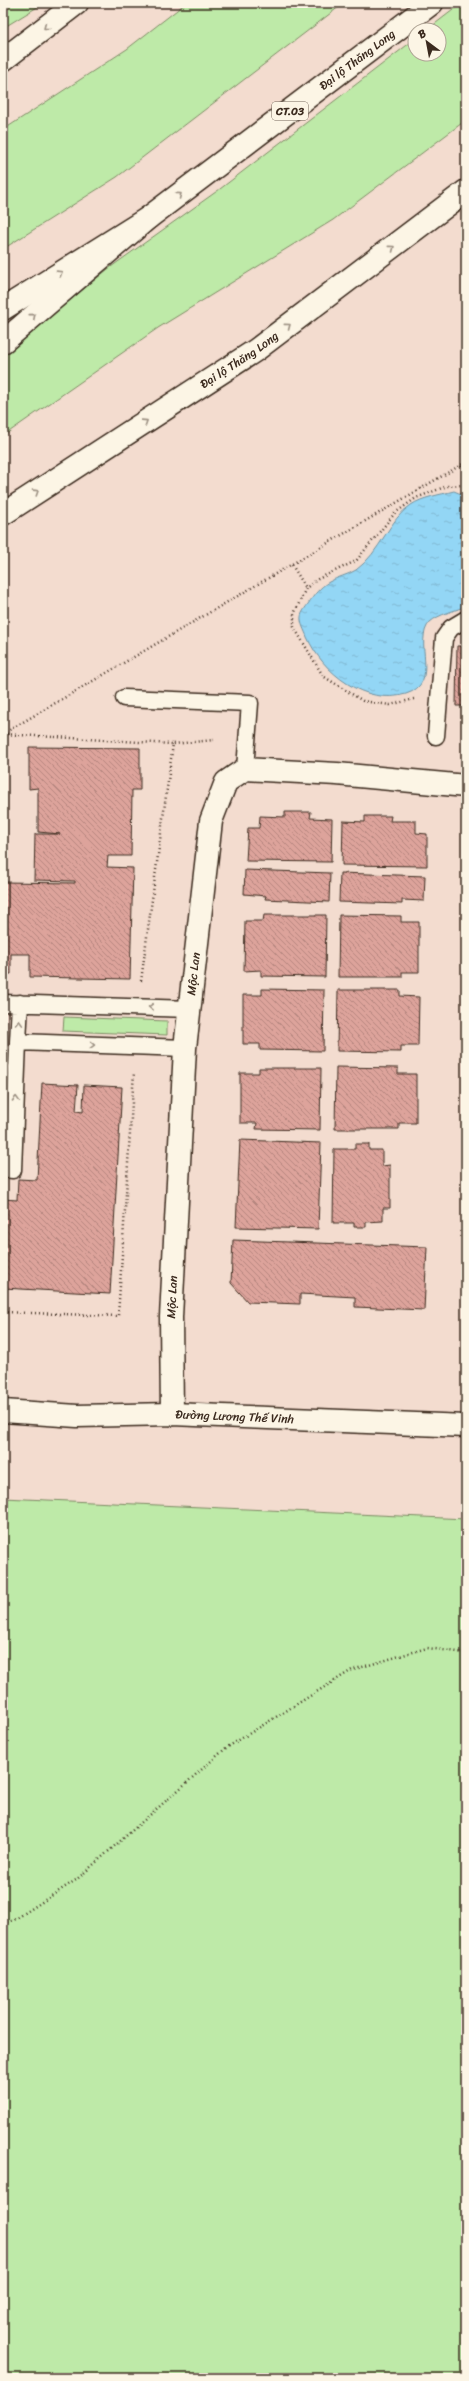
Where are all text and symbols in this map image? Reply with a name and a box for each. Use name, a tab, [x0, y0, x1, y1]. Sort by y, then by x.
one-way arrow	[43, 22, 50, 29]
north arrow	[407, 22, 447, 62]
street label: Đại lộ Thăng Long	[314, 23, 400, 96]
text: B	[414, 24, 430, 44]
road number: CT.03	[272, 102, 308, 120]
one-way arrow	[174, 192, 181, 199]
one-way arrow	[387, 246, 394, 253]
one-way arrow	[56, 271, 63, 278]
one-way arrow	[28, 314, 35, 321]
one-way arrow	[283, 324, 290, 331]
street label: Đại lộ Thăng Long	[195, 325, 283, 395]
one-way arrow	[141, 419, 148, 427]
one-way arrow	[32, 490, 39, 497]
street label: Mộc Lan	[180, 951, 207, 997]
one-way arrow	[148, 1003, 154, 1012]
one-way arrow	[14, 1020, 23, 1026]
one-way arrow	[89, 1041, 95, 1049]
one-way arrow	[11, 1096, 20, 1102]
street label: Mộc Lan	[160, 1274, 184, 1319]
street label: Đường Lương Thế Vinh	[175, 1403, 294, 1430]

